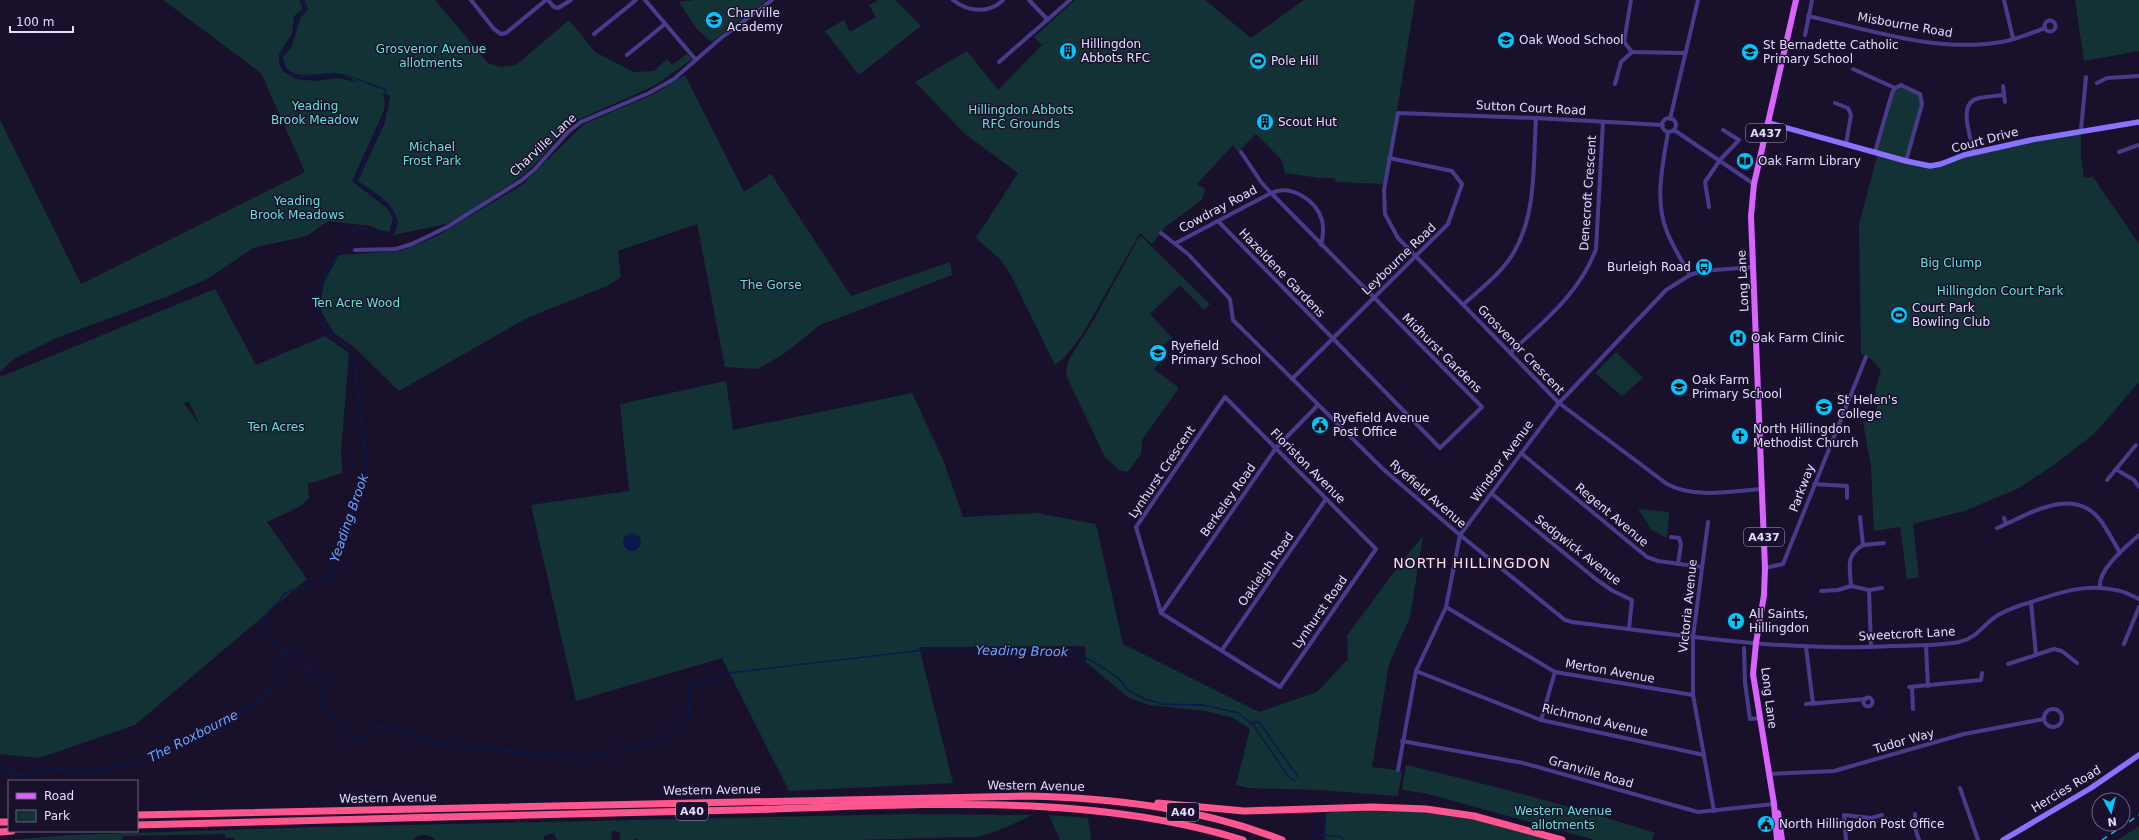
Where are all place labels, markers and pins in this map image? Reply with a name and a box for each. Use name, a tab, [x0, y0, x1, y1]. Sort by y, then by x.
place label: Charville Academy	[727, 6, 783, 34]
school or university icon: Charville Academy	[704, 10, 724, 30]
school or university icon: Oak Wood School	[1496, 30, 1516, 50]
place label: Oak Wood School	[1519, 33, 1624, 47]
place label: Hillingdon Abbots RFC	[1081, 37, 1150, 65]
place label: St Bernadette Catholic Primary School	[1763, 38, 1899, 66]
building icon: Hillingdon Abbots RFC	[1058, 41, 1078, 61]
school or university icon: St Bernadette Catholic Primary School	[1740, 42, 1760, 62]
sports icon: Pole Hill	[1248, 51, 1268, 71]
place label: Pole Hill	[1271, 54, 1319, 68]
building icon: Scout Hut	[1255, 112, 1275, 132]
place label: Scout Hut	[1278, 115, 1337, 129]
library icon: Oak Farm Library	[1735, 151, 1755, 171]
place label: Oak Farm Library	[1758, 154, 1861, 168]
bus stop icon: Burleigh Road	[1694, 257, 1714, 277]
place label: Burleigh Road	[1607, 260, 1691, 274]
place label: Court Park Bowling Club	[1912, 301, 1990, 329]
sports icon: Court Park Bowling Club	[1889, 305, 1909, 325]
hospital icon: Oak Farm Clinic	[1728, 328, 1748, 348]
place label: Oak Farm Clinic	[1751, 331, 1845, 345]
place label: Ryefield Primary School	[1171, 339, 1261, 367]
school or university icon: Ryefield Primary School	[1148, 343, 1168, 363]
place label: Oak Farm Primary School	[1692, 373, 1782, 401]
school or university icon: Oak Farm Primary School	[1669, 377, 1689, 397]
place label: St Helen's College	[1837, 393, 1897, 421]
school or university icon: St Helen's College	[1814, 397, 1834, 417]
place label: Ryefield Avenue Post Office	[1333, 411, 1429, 439]
public building icon: Ryefield Avenue Post Office	[1310, 415, 1330, 435]
place label: North Hillingdon Methodist Church	[1753, 422, 1859, 450]
church icon: North Hillingdon Methodist Church	[1730, 426, 1750, 446]
place label: All Saints, Hillingdon	[1749, 607, 1809, 635]
church icon: All Saints, Hillingdon	[1726, 611, 1746, 631]
public building icon: North Hillingdon Post Office	[1756, 814, 1776, 834]
place label: North Hillingdon Post Office	[1779, 817, 1944, 831]

